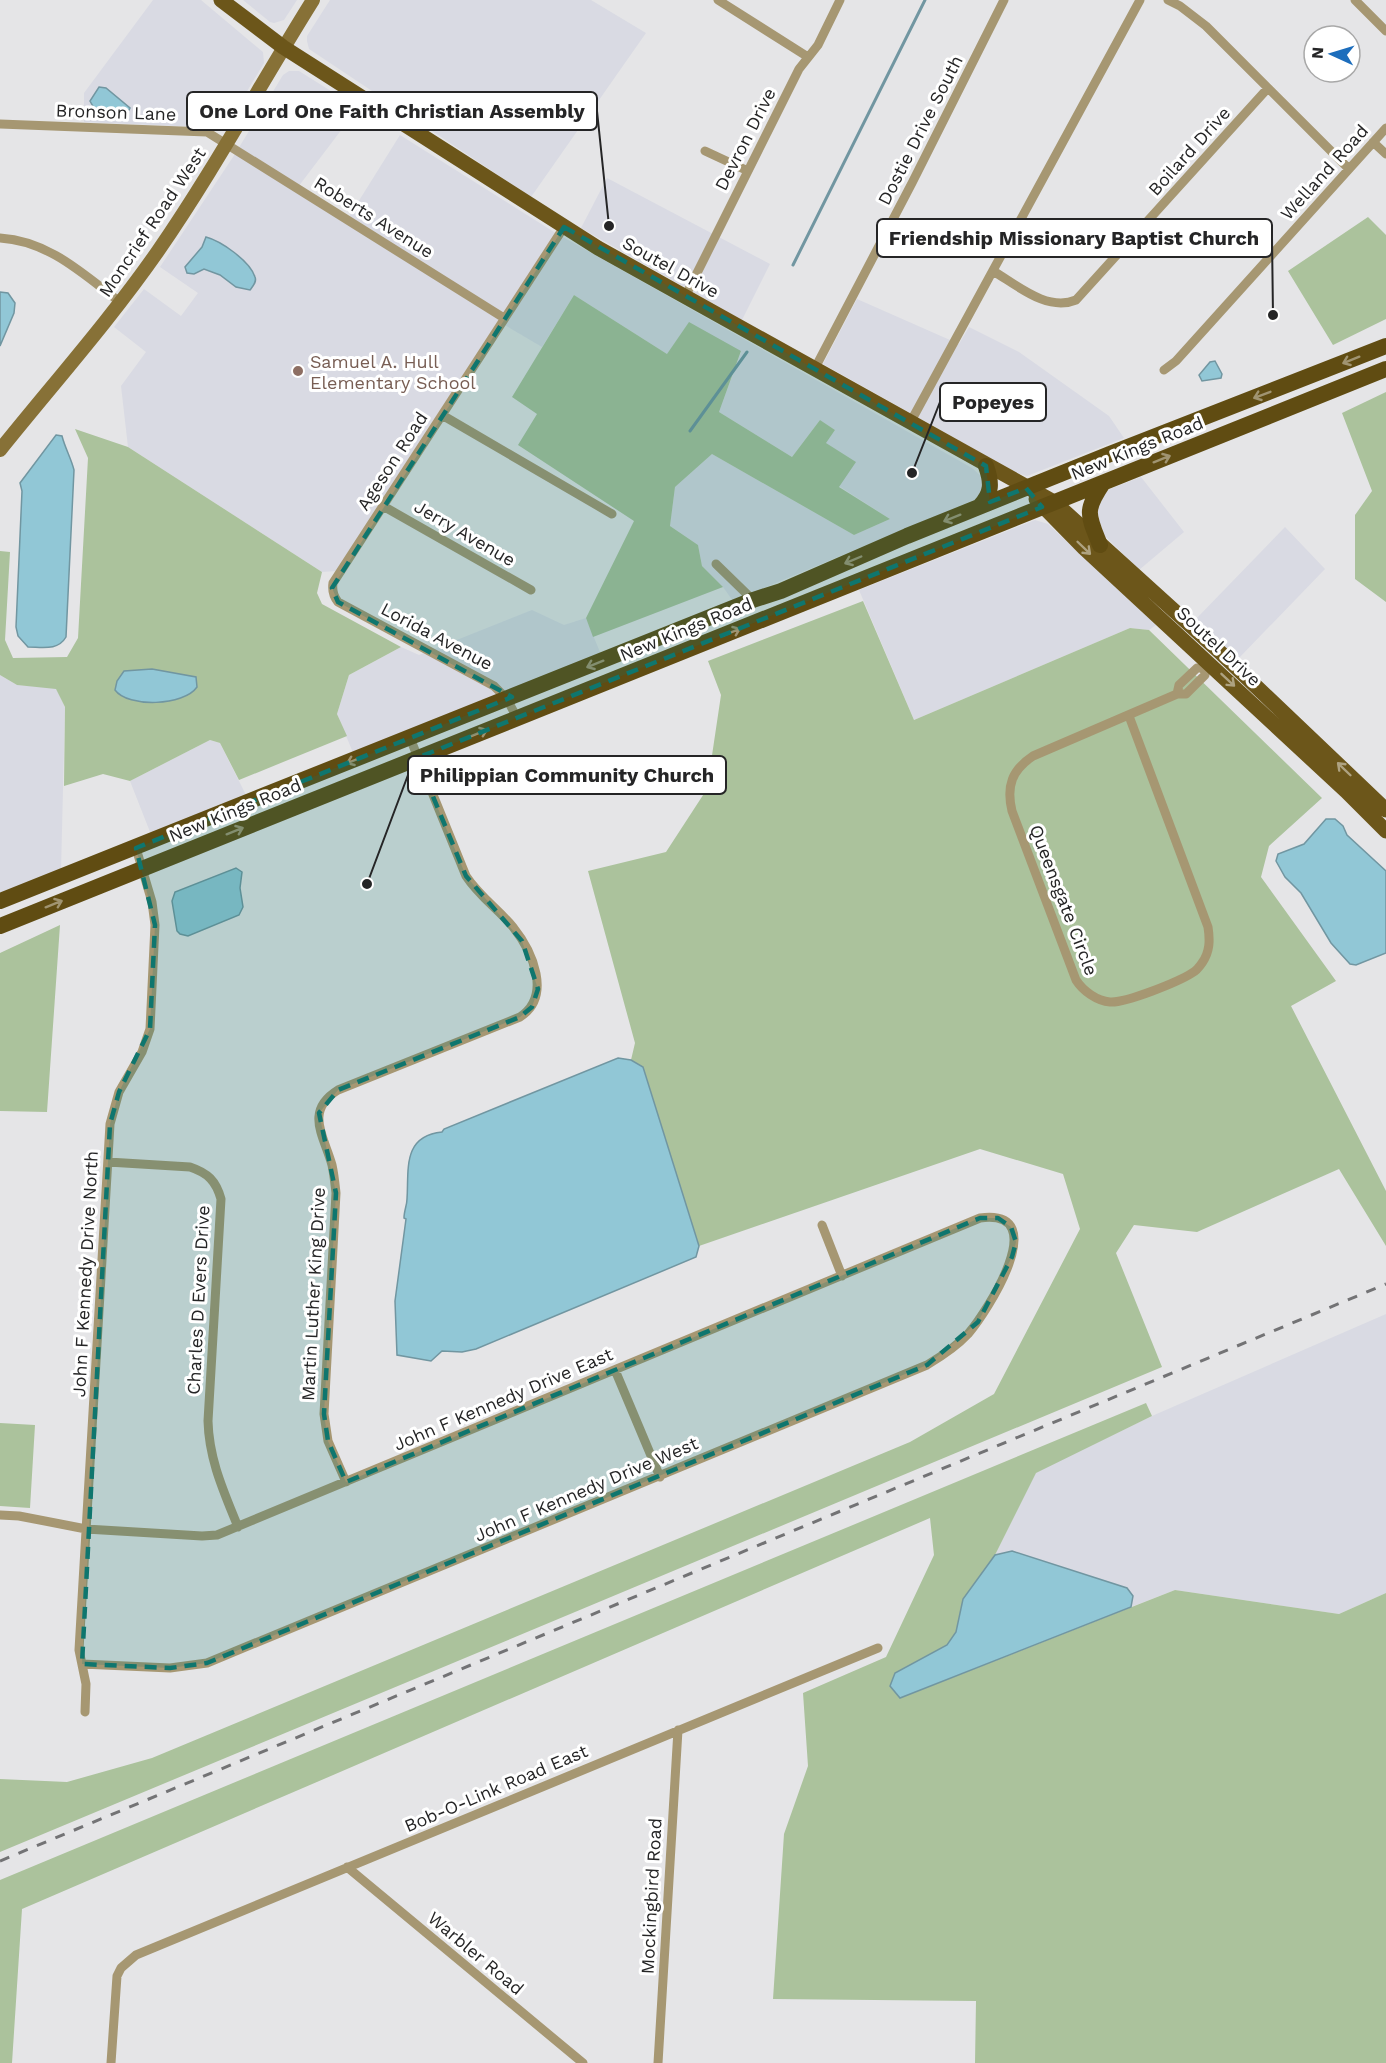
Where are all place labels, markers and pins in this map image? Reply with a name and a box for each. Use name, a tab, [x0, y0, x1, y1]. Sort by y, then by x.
callout: One Lord One Faith Christian Assembly	[187, 92, 597, 130]
callout: Friendship Missionary Baptist Church	[877, 219, 1272, 257]
place label: Samuel A. Hull Elementary School	[310, 351, 476, 393]
marker: Samuel A. Hull Elementary School	[291, 364, 305, 378]
callout: Popeyes	[940, 383, 1046, 421]
callout: Philippian Community Church	[408, 756, 726, 794]

